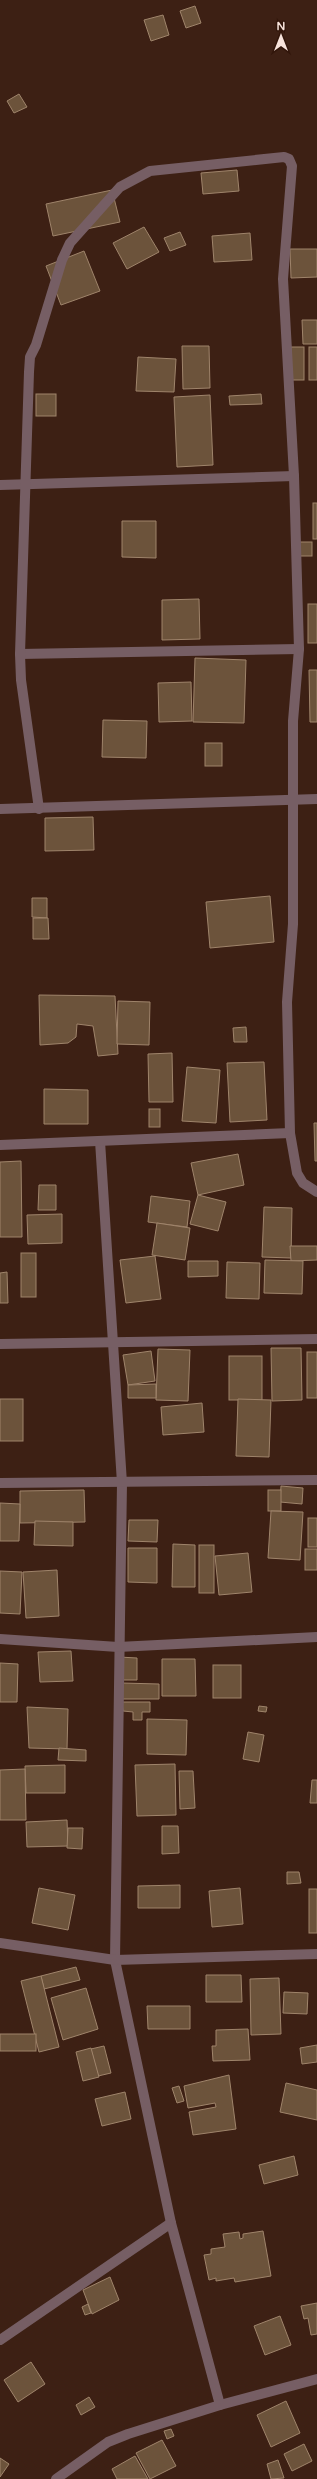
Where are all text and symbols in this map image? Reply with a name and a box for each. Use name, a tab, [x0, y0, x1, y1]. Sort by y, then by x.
north arrow	[261, 16, 301, 56]
text: N	[277, 20, 285, 33]

